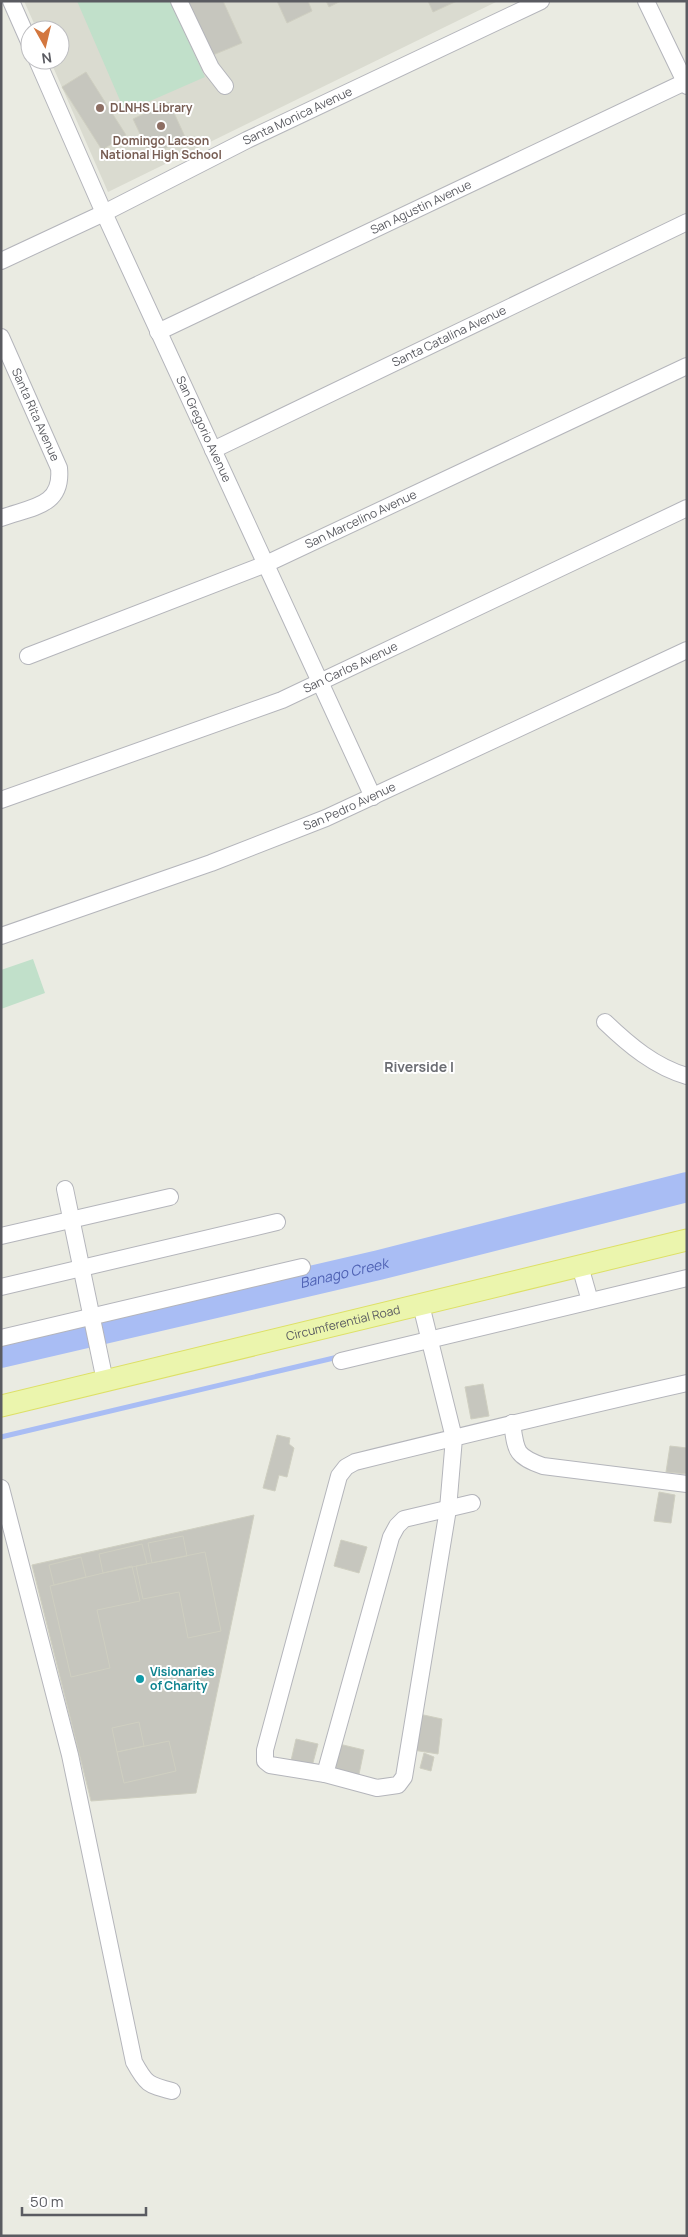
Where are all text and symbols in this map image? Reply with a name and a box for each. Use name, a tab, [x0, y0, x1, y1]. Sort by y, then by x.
north arrow	[20, 20, 70, 70]
text: N	[41, 48, 53, 68]
street label: Santa Monica Avenue	[240, 83, 355, 149]
place label: DLNHS Library	[110, 99, 193, 116]
marker: DLNHS Library	[94, 102, 106, 114]
marker: Domingo Lacson National High School	[155, 120, 167, 132]
place label: Domingo Lacson National High School	[100, 132, 222, 163]
street label: San Agustin Avenue	[367, 176, 474, 238]
street label: Santa Catalina Avenue	[389, 301, 509, 371]
street label: Santa Rita Avenue	[8, 365, 64, 464]
street label: San Gregorio Avenue	[172, 373, 236, 485]
street label: San Marcelino Avenue	[302, 485, 419, 552]
street label: San Carlos Avenue	[300, 637, 400, 697]
street label: San Pedro Avenue	[301, 778, 398, 834]
district label: Riverside I	[384, 1057, 454, 1076]
water label: Banago Creek	[298, 1253, 392, 1292]
street label: Circumferential Road	[284, 1301, 402, 1345]
place label: Visionaries of Charity	[150, 1663, 215, 1694]
marker: Visionaries of Charity	[134, 1673, 146, 1685]
scale bar	[22, 2184, 146, 2216]
text: 50 m	[30, 2191, 64, 2212]

